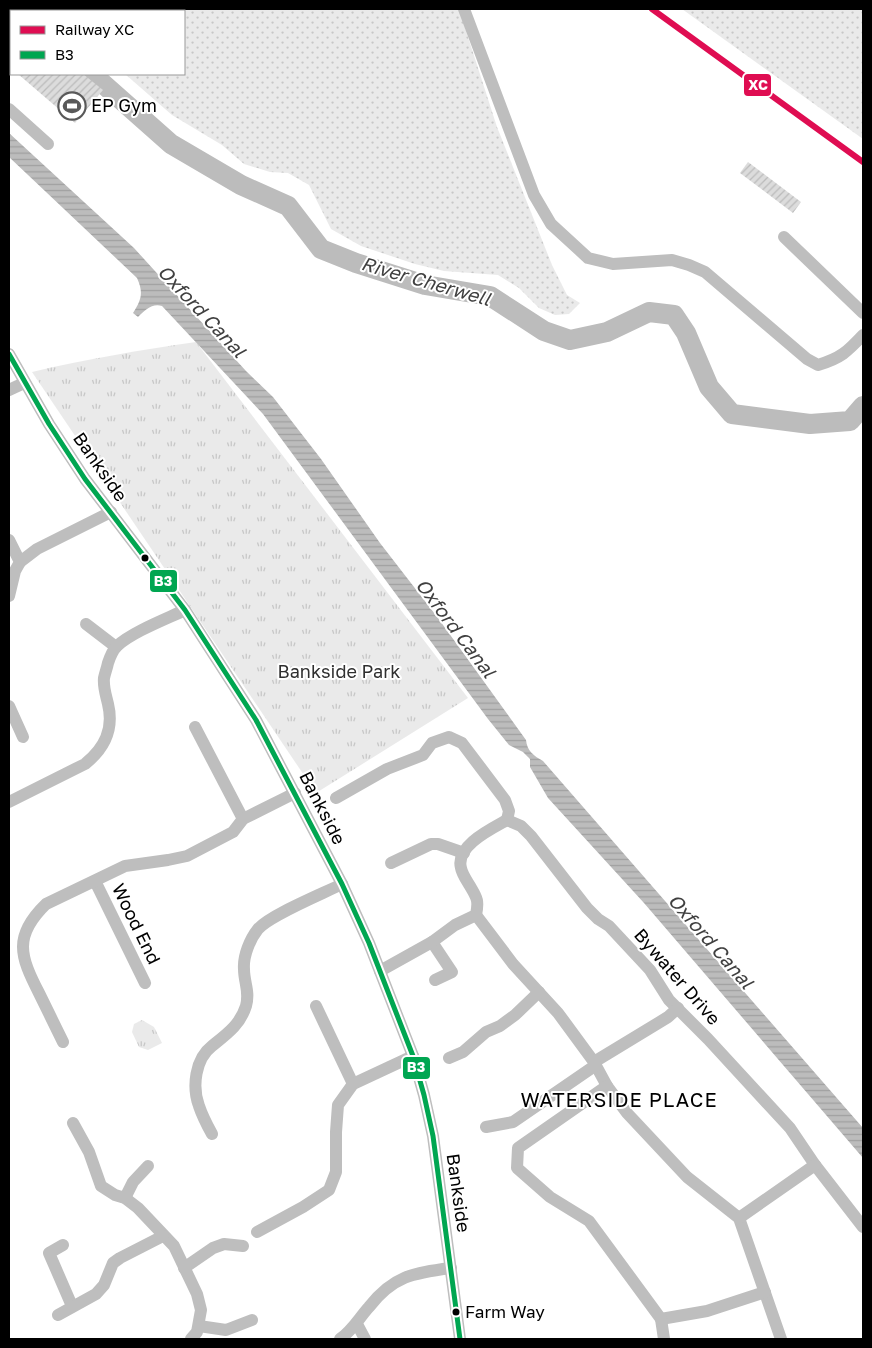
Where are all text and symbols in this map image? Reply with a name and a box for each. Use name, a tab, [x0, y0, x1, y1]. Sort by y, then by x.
legend	[10, 10, 185, 75]
text: Railway XC	[55, 20, 134, 38]
text: B3	[55, 45, 74, 63]
line badge: XC	[743, 73, 772, 97]
text: XC	[748, 76, 768, 93]
sports icon: EP Gym	[57, 91, 87, 121]
place label: EP Gym	[91, 94, 157, 116]
water label: River Cherwell	[359, 251, 494, 310]
water label: Oxford Canal	[154, 260, 252, 362]
street label: Bankside	[69, 428, 133, 505]
unlabelled marker	[140, 553, 150, 563]
line badge: B3	[149, 569, 178, 593]
text: B3	[154, 572, 172, 589]
water label: Oxford Canal	[412, 574, 502, 683]
park label: Bankside Park	[278, 660, 400, 682]
street label: Bankside	[295, 767, 351, 848]
street label: Wood End	[108, 880, 166, 967]
water label: Oxford Canal	[664, 888, 759, 994]
street label: Bywater Drive	[630, 924, 726, 1029]
line badge: B3	[402, 1056, 431, 1080]
text: B3	[407, 1058, 425, 1075]
district label: WATERSIDE PLACE	[520, 1087, 718, 1111]
street label: Bankside	[443, 1152, 475, 1234]
place label: Farm Way	[465, 1301, 545, 1322]
marker: Farm Way	[451, 1307, 461, 1317]

